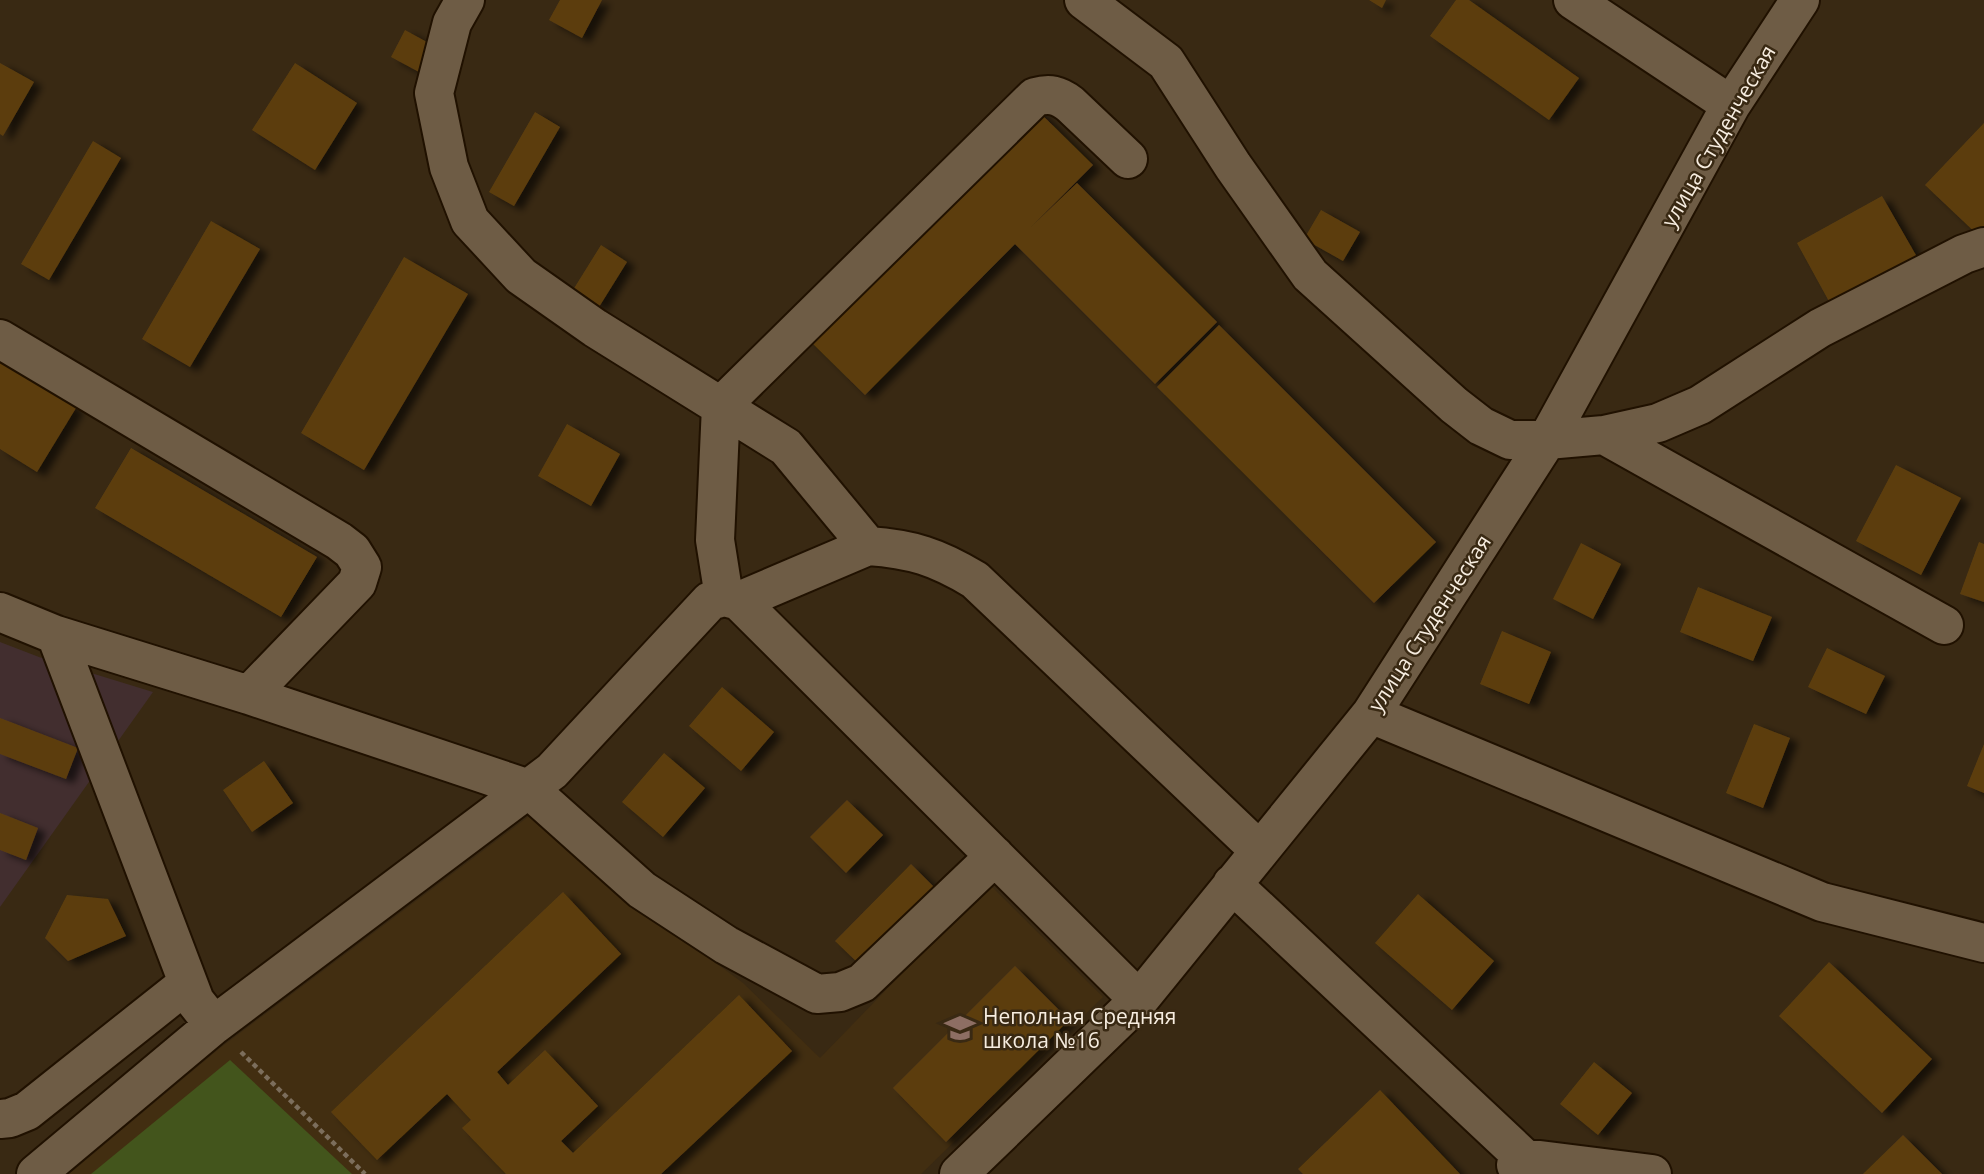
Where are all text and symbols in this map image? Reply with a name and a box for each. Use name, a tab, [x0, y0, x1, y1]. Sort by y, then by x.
street label: улица Студенческая	[1654, 40, 1782, 232]
street label: улица Студенческая	[1361, 529, 1497, 717]
place label: Неполная Средняя школа №16	[983, 1002, 1176, 1054]
school or university icon: Неполная Средняя школа №16	[943, 1011, 977, 1045]

